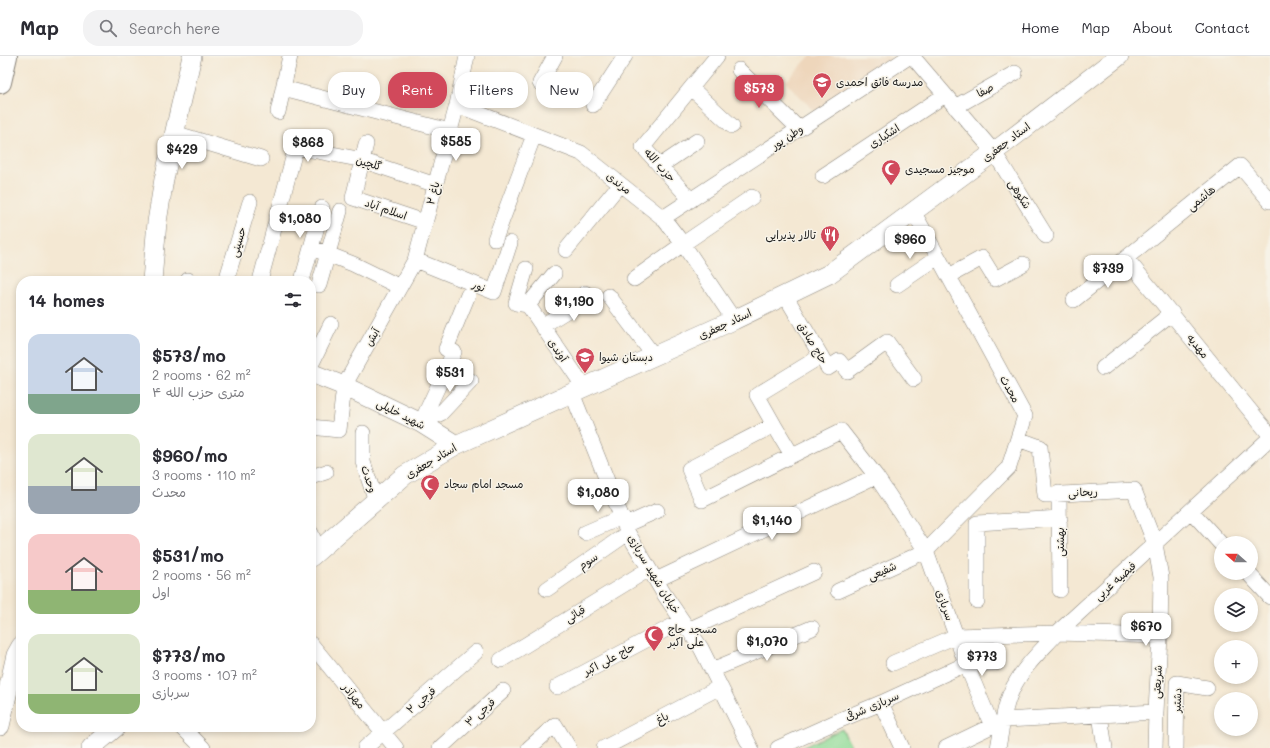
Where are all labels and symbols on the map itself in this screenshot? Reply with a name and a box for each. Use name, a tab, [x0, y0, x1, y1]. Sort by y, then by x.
school or university icon: مدرسه فائق احمدی	[811, 71, 833, 99]
place label: مدرسه فائق احمدی	[836, 74, 923, 89]
pin: $573	[735, 75, 783, 109]
street label: صفا	[974, 79, 996, 100]
street label: استاد جعفری	[978, 118, 1033, 165]
street label: اشکباری	[865, 120, 903, 152]
street label: وطن پور	[767, 121, 806, 154]
pin: $585	[432, 128, 480, 162]
pin: $868	[284, 129, 332, 163]
pin: $429	[158, 136, 206, 170]
street label: حزب الله	[641, 145, 679, 185]
street label: گلچین	[354, 152, 384, 174]
mosque icon: موجیز مسجیدی	[880, 158, 902, 186]
place label: موجیز مسجیدی	[905, 161, 975, 177]
street label: مرندی	[604, 168, 635, 197]
street label: شکوهی	[1005, 176, 1035, 212]
street label: باغ ۲	[422, 179, 445, 207]
street label: هاشمی	[1183, 181, 1219, 215]
street label: اسلام آباد	[362, 194, 409, 225]
pin: $1,080	[267, 205, 333, 239]
restaurant icon: تالار پذیرایی	[819, 224, 841, 252]
street label: حسینی	[226, 225, 250, 259]
pin: $960	[886, 226, 934, 260]
place label: تالار پذیرایی	[765, 227, 817, 243]
pin: $739	[1084, 255, 1132, 289]
street label: نور	[469, 276, 488, 296]
pin: $1,190	[541, 288, 607, 322]
street label: استاد جعفری	[696, 305, 754, 342]
street label: حاج صادق	[794, 319, 832, 367]
street label: آبش	[361, 324, 384, 349]
street label: مهدیه	[1184, 330, 1213, 361]
street label: آوندی	[545, 335, 572, 365]
school or university icon: دبستان شیوا	[574, 346, 596, 374]
place label: دبستان شیوا	[599, 349, 653, 365]
pin: $531	[426, 359, 474, 393]
street label: محدث	[997, 372, 1024, 405]
street label: شهید خلیلی	[374, 395, 428, 433]
street label: استاد جعفری	[402, 439, 459, 482]
street label: وحدت	[358, 463, 381, 494]
mosque icon: مسجد امام سجاد	[419, 473, 441, 501]
place label: مسجد امام سجاد	[444, 476, 524, 493]
pin: $1,080	[565, 479, 631, 513]
street label: ریحانی	[1068, 483, 1098, 501]
pin: $1,140	[739, 507, 805, 541]
street label: بهشتی	[1052, 527, 1068, 557]
street label: خیابان شهید سربازی	[624, 531, 684, 617]
north arrow	[1214, 536, 1258, 580]
street label: سوم	[575, 549, 602, 574]
street label: شفیعی	[865, 558, 899, 584]
street label: فیضیه غربی	[1090, 558, 1140, 604]
street label: سربازی	[932, 587, 958, 623]
street label: قبائی	[562, 601, 588, 627]
pin: $670	[1122, 613, 1170, 647]
place label: مسجد حاج علی اکبر	[667, 621, 717, 650]
mosque icon: مسجد حاج علی اکبر	[643, 624, 665, 652]
pin: $1,070	[734, 628, 800, 662]
street label: حاج علی اکبر	[579, 639, 638, 680]
pin: $773	[958, 643, 1006, 677]
street label: شریعتی	[1148, 665, 1166, 699]
street label: مهرآذر	[339, 679, 369, 712]
street label: فرجی ۲	[403, 683, 439, 717]
street label: سربازی شرقی	[843, 687, 901, 725]
street label: دشتبر	[1169, 687, 1185, 714]
street label: فرجی ۳	[461, 694, 499, 730]
street label: باغ	[653, 708, 672, 729]

